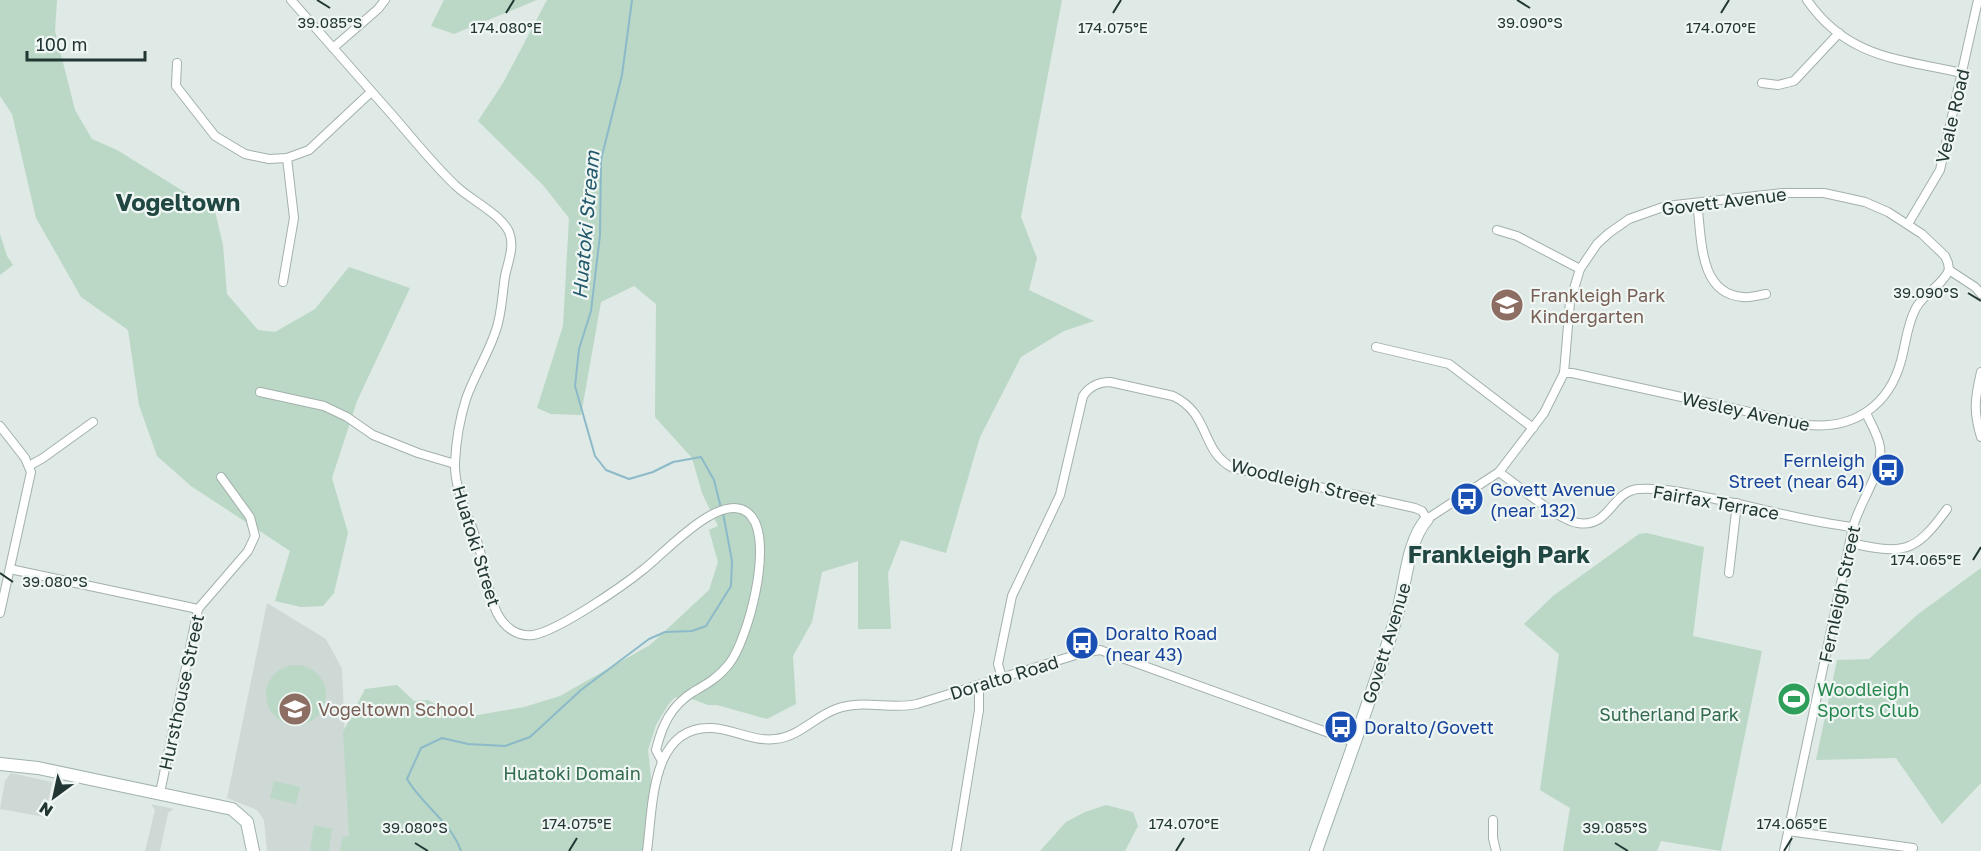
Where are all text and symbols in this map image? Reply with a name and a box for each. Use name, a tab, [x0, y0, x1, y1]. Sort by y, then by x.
text: 39.085°S	[298, 13, 362, 31]
text: 39.090°S	[1497, 13, 1563, 31]
text: 174.080°E	[470, 18, 542, 36]
text: 174.075°E	[1078, 18, 1148, 36]
text: 174.070°E	[1686, 18, 1756, 36]
scale bar	[27, 24, 146, 62]
text: 100 m	[36, 33, 87, 55]
street label: Veale Road	[1930, 67, 1974, 165]
water label: Huatoki Stream	[567, 149, 604, 300]
street label: Govett Avenue	[1660, 182, 1788, 220]
district label: Vogeltown	[116, 187, 240, 216]
text: 39.090°S	[1893, 283, 1959, 301]
place label: Frankleigh Park Kindergarten	[1530, 284, 1665, 327]
school or university icon: Frankleigh Park Kindergarten	[1489, 287, 1525, 323]
street label: Wesley Avenue	[1680, 387, 1812, 435]
place label: Fernleigh Street (near 64)	[1728, 449, 1865, 492]
bus stop icon: Fernleigh Street (near 64)	[1870, 452, 1906, 488]
street label: Woodleigh Street	[1229, 453, 1379, 511]
place label: Govett Avenue (near 132)	[1490, 478, 1616, 521]
street label: Fairfax Terrace	[1651, 480, 1781, 524]
bus stop icon: Govett Avenue (near 132)	[1449, 481, 1485, 517]
street label: Huatoki Street	[448, 483, 506, 609]
street label: Fernleigh Street	[1814, 523, 1864, 665]
district label: Frankleigh Park	[1408, 539, 1590, 568]
text: 174.065°E	[1891, 550, 1961, 568]
text: 39.080°S	[22, 572, 88, 590]
street label: Govett Avenue	[1357, 580, 1415, 706]
street label: Hursthouse Street	[154, 612, 208, 772]
place label: Doralto Road (near 43)	[1105, 622, 1217, 665]
bus stop icon: Doralto Road (near 43)	[1064, 625, 1100, 661]
street label: Doralto Road	[947, 650, 1061, 704]
place label: Woodleigh Sports Club	[1817, 678, 1919, 721]
sports icon: Woodleigh Sports Club	[1776, 681, 1812, 717]
school or university icon: Vogeltown School	[277, 691, 313, 727]
place label: Vogeltown School	[318, 698, 475, 720]
park label: Sutherland Park	[1599, 703, 1739, 725]
bus stop icon: Doralto/Govett	[1323, 709, 1359, 745]
place label: Doralto/Govett	[1364, 716, 1494, 738]
park label: Huatoki Domain	[503, 762, 641, 784]
north arrow	[24, 767, 84, 827]
text: N	[35, 798, 56, 821]
text: 174.075°E	[542, 814, 612, 832]
text: 174.070°E	[1149, 814, 1219, 832]
text: 174.065°E	[1757, 814, 1827, 832]
text: 39.080°S	[382, 818, 448, 836]
text: 39.085°S	[1583, 818, 1647, 836]

